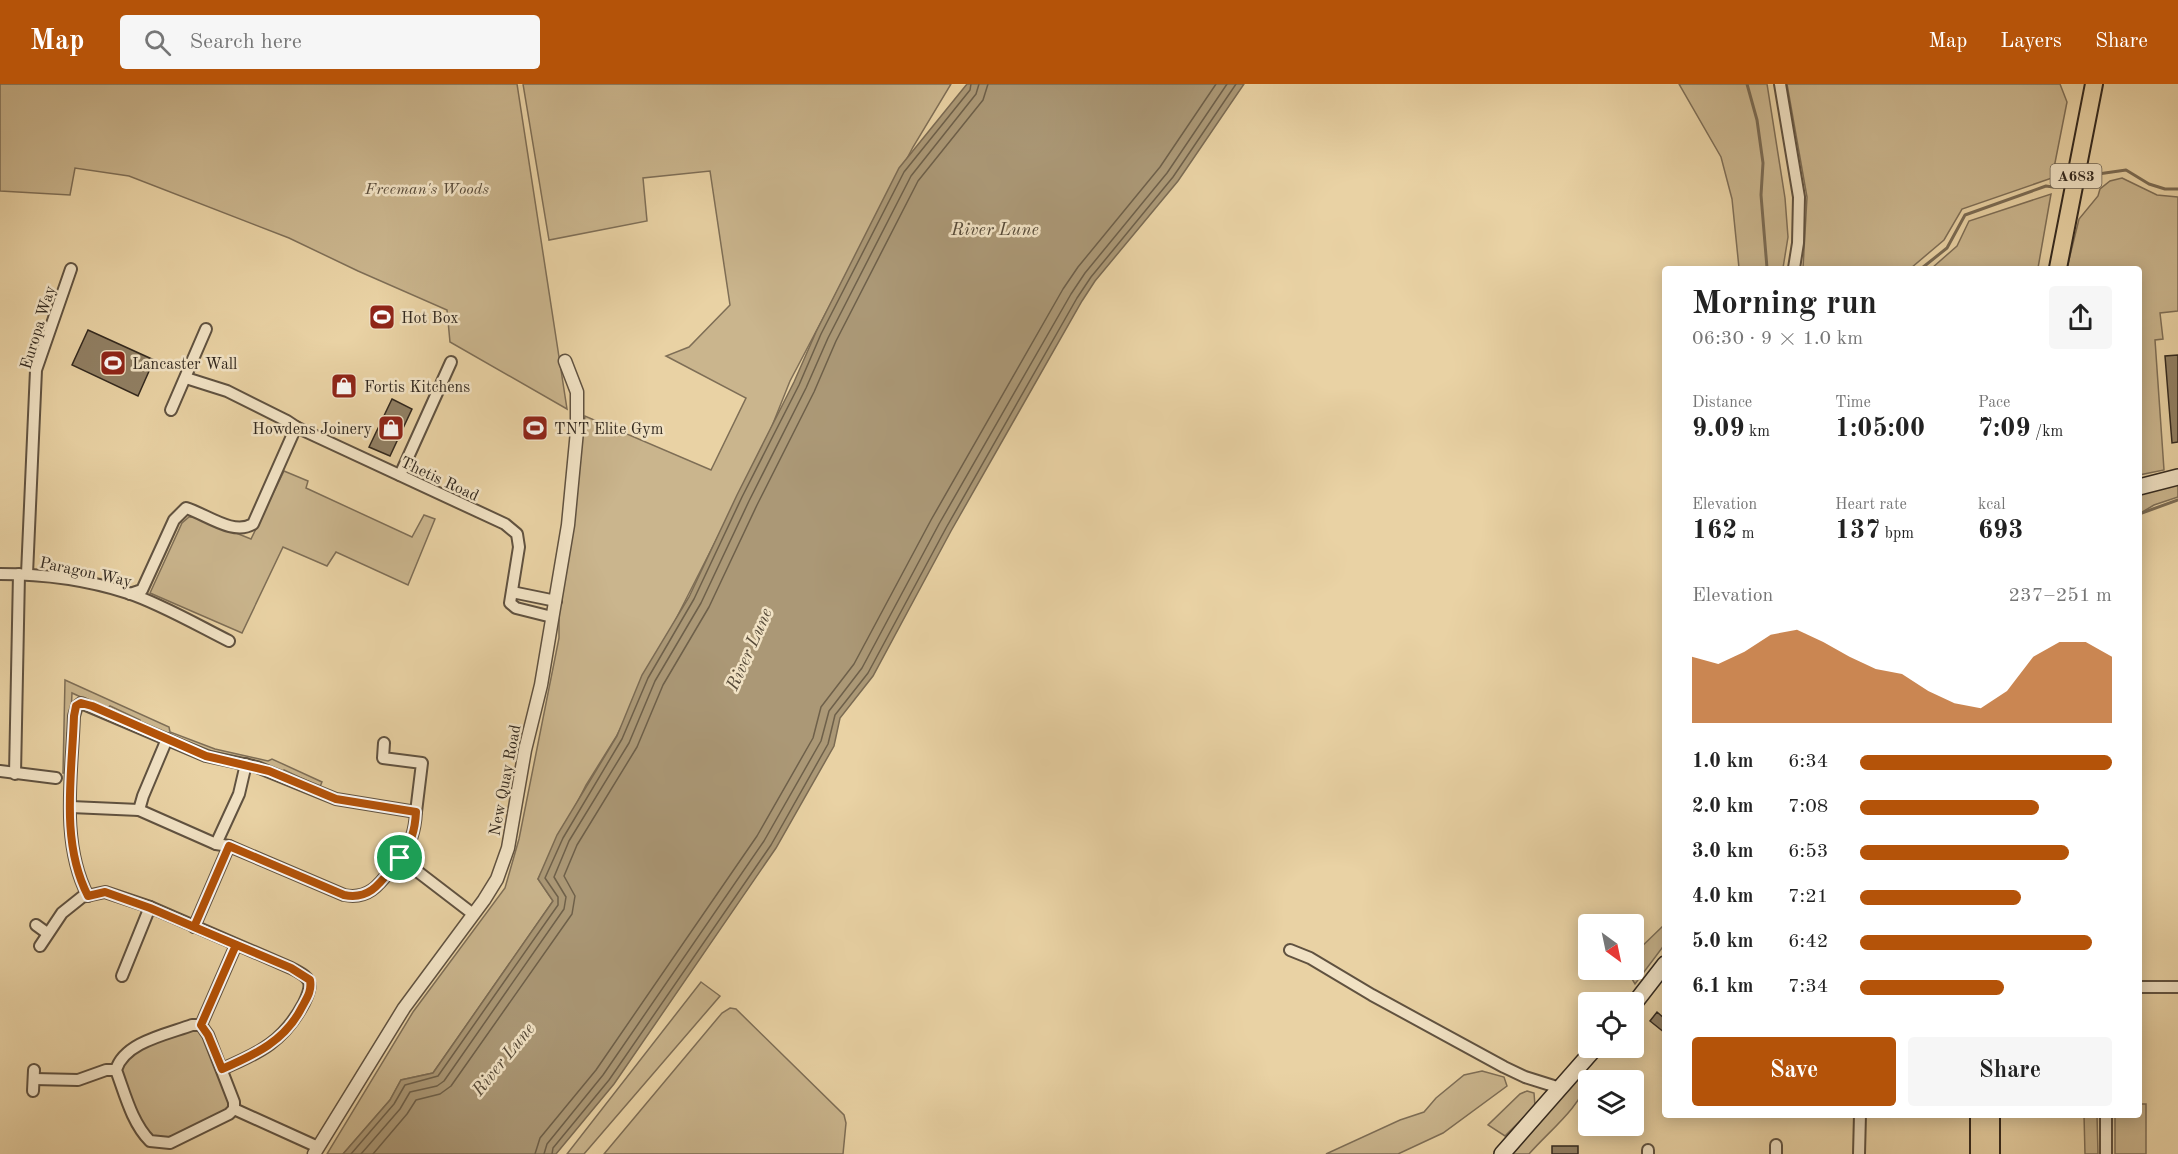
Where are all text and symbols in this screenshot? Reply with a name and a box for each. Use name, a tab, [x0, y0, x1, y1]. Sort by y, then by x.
search box	[120, 15, 540, 69]
icon: search	[141, 26, 174, 59]
text: Map	[30, 28, 84, 56]
text: Search here	[189, 31, 302, 53]
text: Map	[1928, 31, 1967, 52]
text: Layers	[2000, 31, 2062, 52]
text: Share	[2095, 31, 2148, 52]
road number: A683	[2050, 164, 2102, 188]
park label: Freeman's Woods	[364, 182, 489, 198]
water label: River Lune	[950, 221, 1039, 239]
street label: Europa Way	[19, 283, 59, 371]
button: share	[2049, 286, 2112, 349]
text: Morning run	[1692, 288, 1877, 321]
sports icon: Hot Box	[367, 302, 397, 332]
place label: Hot Box	[401, 311, 459, 327]
text: 06:30 · 9 × 1.0 km	[1692, 329, 1863, 349]
sports icon: Lancaster Wall	[98, 348, 128, 378]
place label: Lancaster Wall	[132, 357, 237, 373]
shop icon: Fortis Kitchens	[329, 371, 359, 401]
place label: Fortis Kitchens	[364, 380, 470, 396]
text: Distance	[1692, 395, 1752, 411]
text: Time	[1835, 395, 1871, 411]
text: Pace	[1978, 395, 2010, 411]
shop icon: Howdens Joinery	[376, 413, 406, 443]
sports icon: TNT Elite Gym	[520, 413, 550, 443]
text: 9.09	[1692, 416, 1745, 442]
text: 1:05:00	[1835, 416, 1925, 442]
text: 7:09	[1978, 416, 2031, 442]
place label: Howdens Joinery	[252, 422, 373, 438]
place label: TNT Elite Gym	[554, 422, 664, 438]
text: km	[1745, 424, 1770, 440]
text: /km	[2031, 424, 2063, 440]
street label: Thetis Road	[397, 455, 481, 505]
text: Elevation	[1692, 497, 1757, 513]
text: Heart rate	[1835, 497, 1907, 513]
text: kcal	[1978, 497, 2006, 513]
text: 162	[1692, 518, 1737, 544]
text: 137	[1835, 518, 1880, 544]
text: 693	[1978, 518, 2023, 544]
text: m	[1737, 526, 1754, 542]
text: bpm	[1880, 526, 1914, 542]
street label: Paragon Way	[38, 555, 134, 591]
text: Elevation	[1692, 586, 1773, 606]
text: 237–251 m	[2009, 586, 2112, 606]
water label: River Lune	[723, 606, 776, 694]
street label: New Quay Road	[487, 724, 525, 837]
text: 1.0 km	[1692, 752, 1754, 772]
text: 6:34	[1788, 752, 1828, 772]
text: 2.0 km	[1692, 797, 1754, 817]
text: 7:08	[1788, 797, 1828, 817]
pin	[374, 832, 425, 883]
icon: arrive	[383, 841, 416, 874]
text: 3.0 km	[1692, 842, 1754, 862]
text: 6:53	[1788, 842, 1828, 862]
text: 4.0 km	[1692, 887, 1754, 907]
text: 7:21	[1788, 887, 1828, 907]
north arrow	[1578, 914, 1644, 980]
map controls	[1578, 914, 1644, 1136]
text: 5.0 km	[1692, 932, 1754, 952]
text: 6:42	[1788, 932, 1828, 952]
text: 6.1 km	[1692, 977, 1754, 997]
text: 7:34	[1788, 977, 1828, 997]
button: locate	[1578, 992, 1644, 1058]
water label: River Lune	[469, 1020, 538, 1100]
button: Save	[1692, 1037, 1896, 1106]
button: Share	[1908, 1037, 2112, 1106]
button: layers	[1578, 1070, 1644, 1136]

